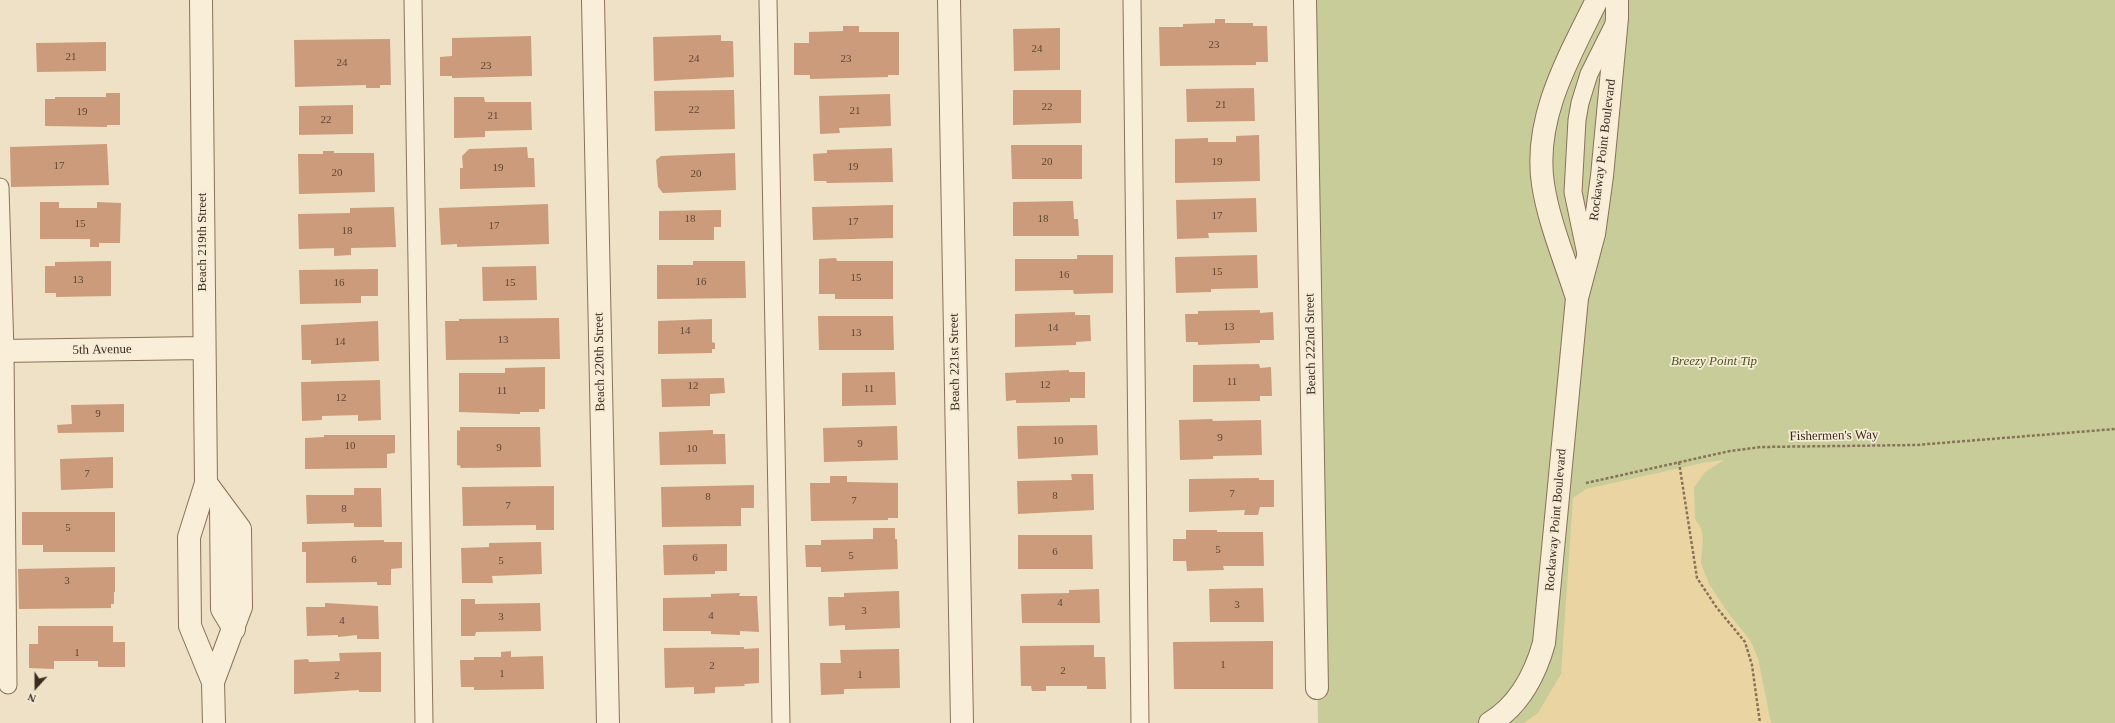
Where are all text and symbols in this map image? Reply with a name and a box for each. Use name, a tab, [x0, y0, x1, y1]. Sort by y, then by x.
house number: 23	[1208, 38, 1220, 52]
house number: 24	[1032, 42, 1042, 56]
house number: 21	[66, 50, 76, 64]
house number: 24	[688, 52, 700, 66]
house number: 23	[840, 52, 852, 66]
house number: 24	[336, 56, 348, 70]
house number: 23	[480, 59, 492, 73]
street label: Rockaway Point Boulevard	[1587, 78, 1619, 222]
house number: 21	[1216, 98, 1226, 112]
house number: 22	[1042, 100, 1052, 114]
house number: 22	[688, 103, 700, 117]
house number: 21	[850, 104, 860, 118]
house number: 19	[76, 105, 88, 119]
house number: 21	[488, 109, 498, 123]
house number: 22	[320, 113, 332, 127]
house number: 20	[1042, 155, 1052, 169]
house number: 19	[1212, 155, 1222, 169]
house number: 17	[54, 159, 64, 173]
house number: 19	[848, 160, 858, 174]
house number: 19	[492, 161, 504, 175]
house number: 20	[332, 166, 342, 180]
house number: 20	[690, 167, 702, 181]
street label: Beach 219th Street	[195, 193, 211, 291]
house number: 17	[1212, 209, 1222, 223]
house number: 18	[684, 212, 696, 226]
house number: 18	[1038, 212, 1048, 226]
house number: 17	[848, 215, 858, 229]
house number: 15	[74, 217, 86, 231]
house number: 17	[488, 219, 500, 233]
house number: 18	[342, 224, 352, 238]
house number: 15	[1212, 265, 1222, 279]
house number: 16	[1058, 268, 1070, 282]
house number: 15	[850, 271, 862, 285]
house number: 13	[72, 273, 84, 287]
house number: 16	[696, 275, 706, 289]
house number: 16	[334, 276, 344, 290]
house number: 15	[504, 276, 516, 290]
street label: Beach 222nd Street	[1302, 293, 1320, 395]
street label: Beach 220th Street	[591, 312, 609, 412]
street label: Beach 221st Street	[946, 313, 964, 411]
house number: 13	[1224, 320, 1234, 334]
house number: 14	[1048, 321, 1058, 335]
house number: 14	[680, 324, 690, 338]
house number: 13	[850, 326, 862, 340]
house number: 13	[498, 333, 508, 347]
house number: 14	[334, 335, 346, 349]
street label: 5th Avenue	[72, 342, 132, 358]
park label: Breezy Point Tip	[1671, 354, 1757, 370]
house number: 11	[1227, 375, 1237, 389]
house number: 12	[1040, 378, 1050, 392]
house number: 12	[688, 379, 698, 393]
house number: 11	[864, 382, 874, 396]
house number: 11	[497, 384, 507, 398]
house number: 12	[336, 391, 346, 405]
house number: 9	[95, 407, 101, 421]
street label: Fishermen's Way	[1789, 427, 1879, 445]
house number: 9	[1217, 431, 1223, 445]
house number: 10	[1052, 434, 1064, 448]
house number: 9	[857, 437, 863, 451]
house number: 10	[344, 439, 356, 453]
house number: 9	[496, 441, 502, 455]
house number: 10	[686, 442, 698, 456]
street label: Rockaway Point Boulevard	[1542, 448, 1570, 592]
house number: 7	[84, 467, 90, 481]
house number: 7	[1229, 487, 1235, 501]
house number: 8	[1052, 489, 1058, 503]
house number: 8	[705, 490, 711, 504]
house number: 7	[851, 494, 857, 508]
house number: 7	[505, 499, 511, 513]
house number: 8	[341, 502, 347, 516]
house number: 5	[65, 521, 71, 535]
house number: 5	[1215, 543, 1221, 557]
house number: 6	[1052, 545, 1058, 559]
house number: 5	[848, 549, 854, 563]
house number: 6	[692, 551, 698, 565]
house number: 6	[351, 553, 357, 567]
house number: 5	[498, 554, 504, 568]
house number: 3	[64, 574, 70, 588]
house number: 4	[1057, 596, 1063, 610]
house number: 3	[1234, 598, 1240, 612]
house number: 3	[861, 604, 867, 618]
house number: 4	[708, 609, 714, 623]
house number: 3	[498, 610, 504, 624]
house number: 4	[339, 614, 345, 628]
house number: 1	[74, 646, 80, 660]
house number: 1	[1220, 658, 1226, 672]
house number: 2	[709, 659, 715, 673]
house number: 2	[1060, 664, 1066, 678]
north arrow	[16, 667, 56, 707]
house number: 1	[499, 667, 505, 681]
house number: 1	[857, 668, 863, 682]
house number: 2	[334, 669, 340, 683]
text: N	[26, 691, 38, 705]

